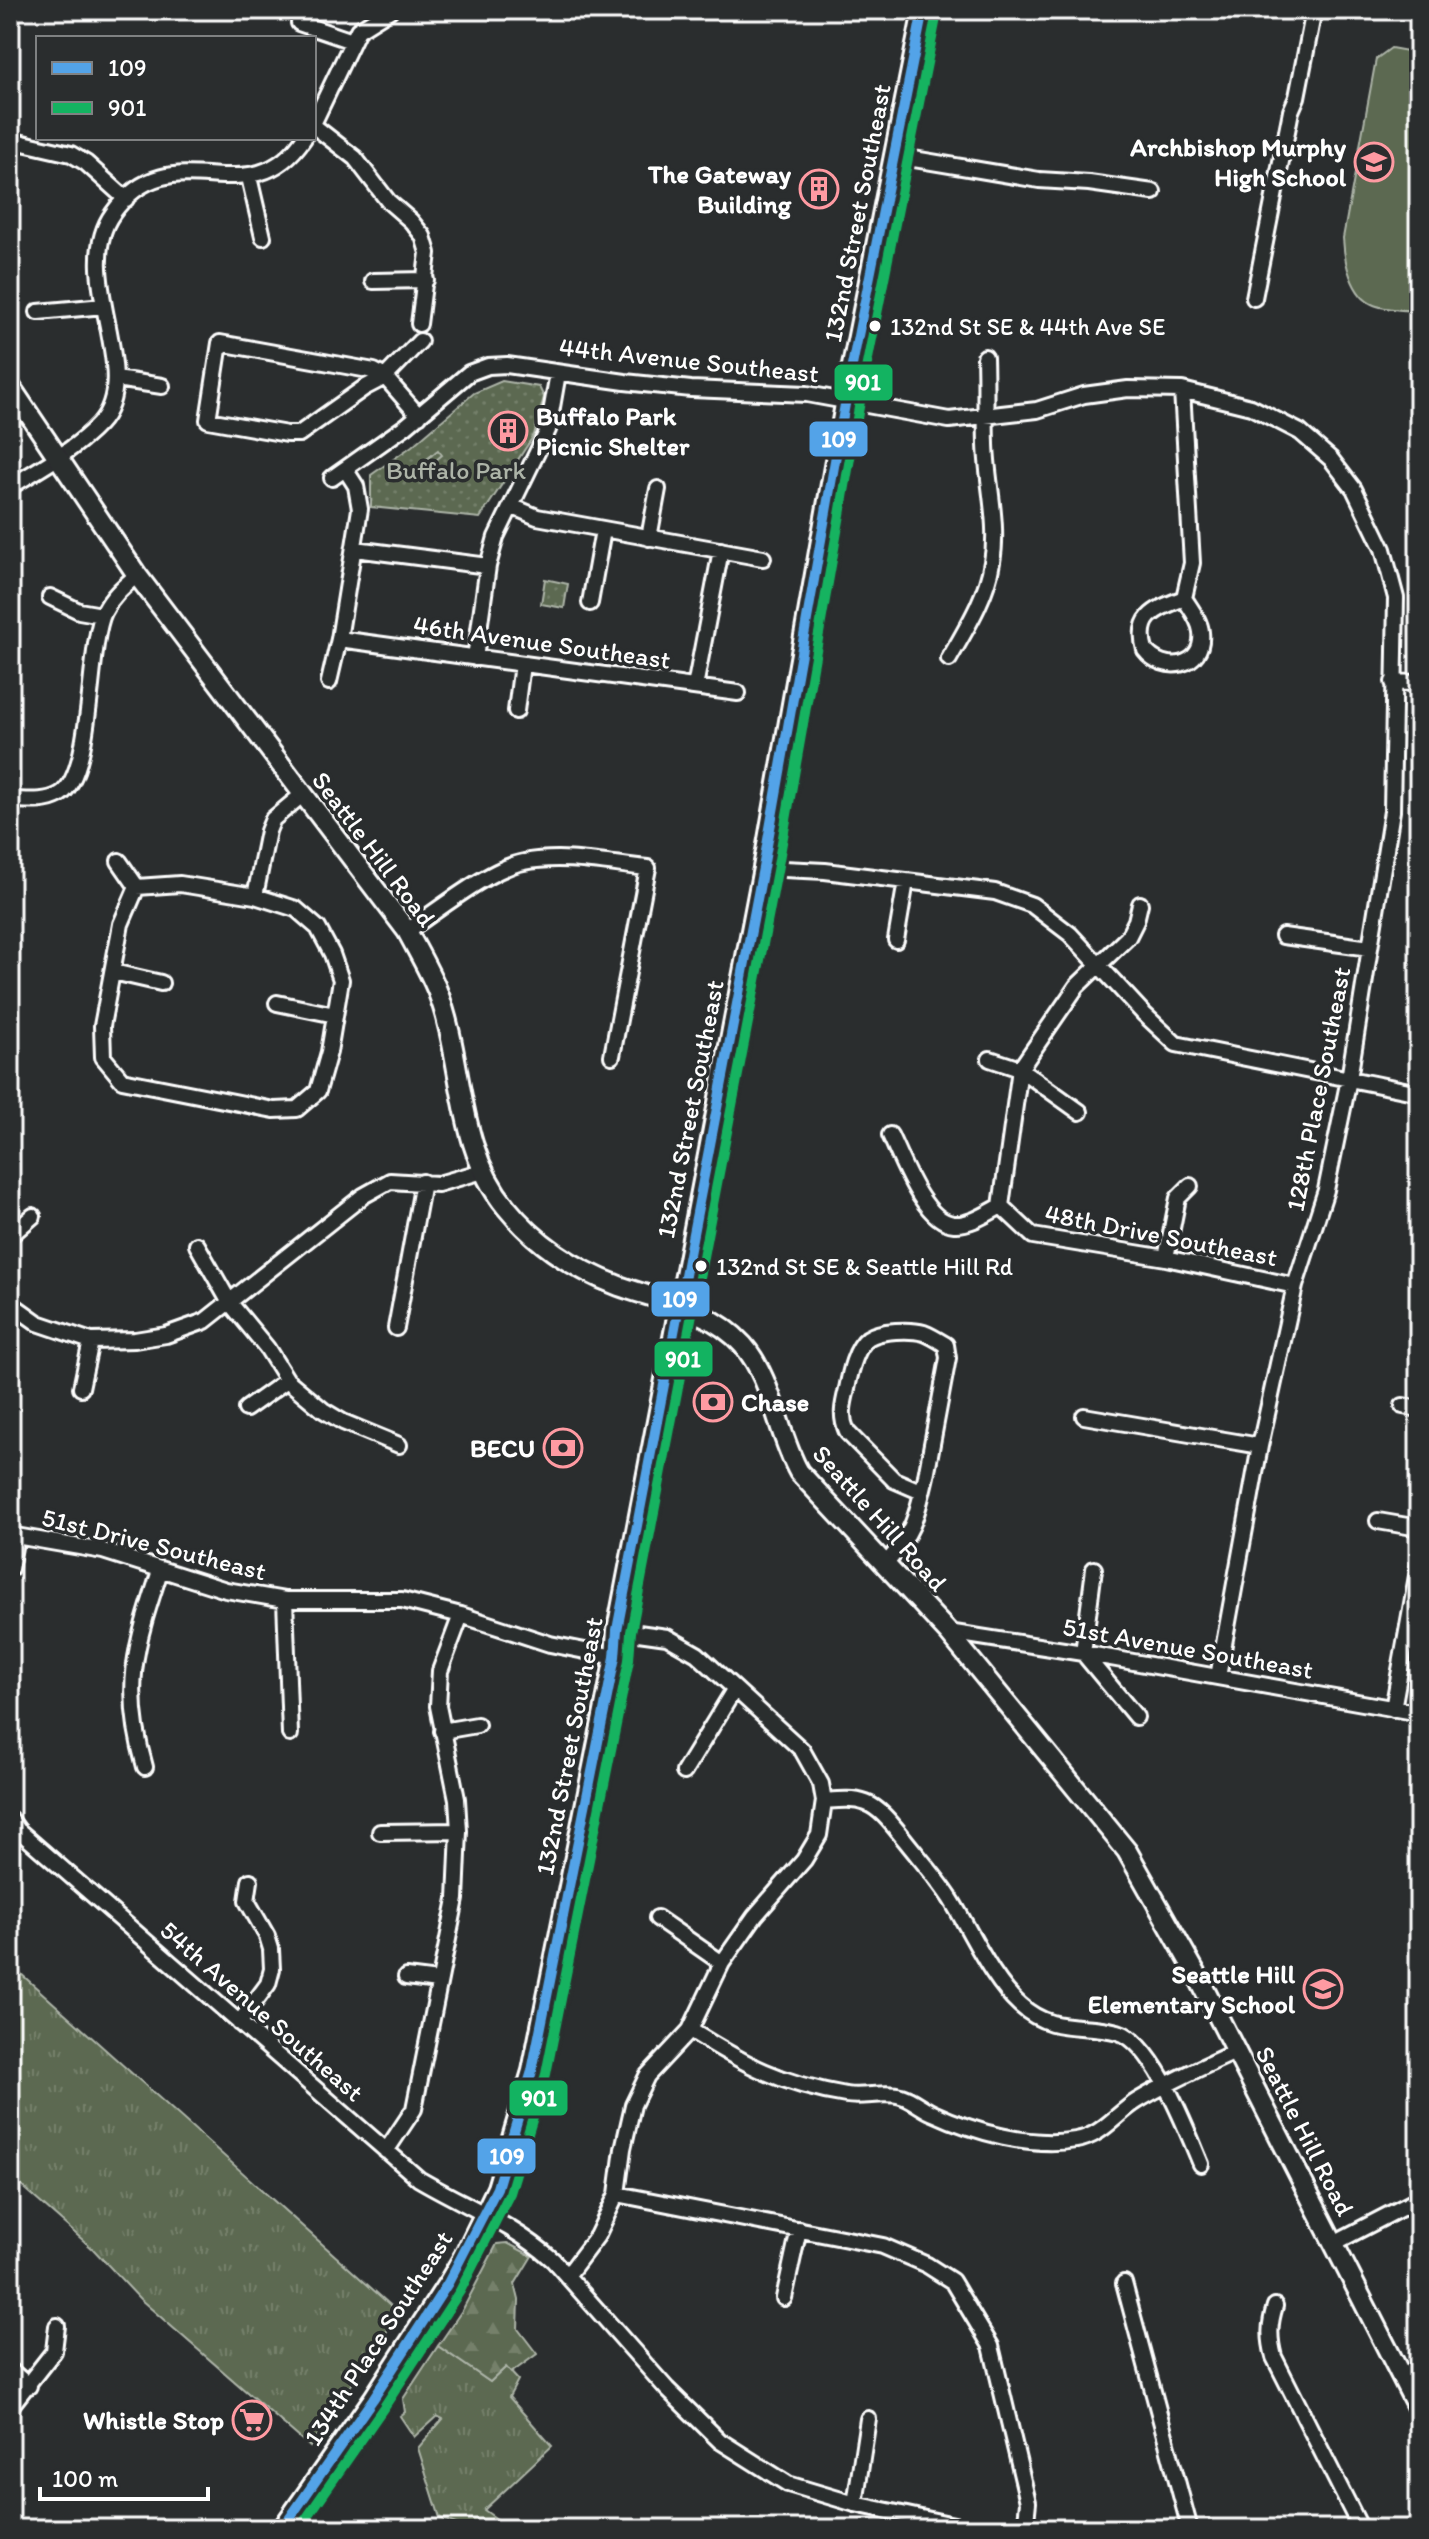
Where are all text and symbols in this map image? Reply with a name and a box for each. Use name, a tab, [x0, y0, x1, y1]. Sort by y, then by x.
legend	[36, 36, 316, 140]
text: 109	[108, 53, 146, 82]
street label: 132nd Street Southeast	[816, 81, 898, 345]
text: 901	[108, 93, 146, 122]
place label: Archbishop Murphy High School	[1129, 131, 1347, 193]
school or university icon: Archbishop Murphy High School	[1353, 141, 1395, 183]
place label: The Gateway Building	[647, 158, 792, 220]
building icon: The Gateway Building	[798, 168, 840, 210]
place label: 132nd St SE & 44th Ave SE	[890, 312, 1165, 341]
marker: 132nd St SE & 44th Ave SE	[867, 318, 883, 334]
street label: 44th Avenue Southeast	[557, 330, 821, 390]
line badge: 901	[833, 363, 894, 402]
text: 901	[845, 369, 881, 396]
place label: Buffalo Park Picnic Shelter	[536, 400, 690, 462]
building icon: Buffalo Park Picnic Shelter	[487, 410, 529, 452]
line badge: 109	[808, 420, 869, 458]
text: 109	[821, 426, 857, 453]
park label: Buffalo Park	[386, 454, 527, 486]
street label: 46th Avenue Southeast	[411, 608, 673, 676]
street label: Seattle Hill Road	[305, 765, 443, 934]
street label: 128th Place Southeast	[1279, 964, 1357, 1214]
street label: 132nd Street Southeast	[649, 977, 731, 1241]
street label: 48th Drive Southeast	[1042, 1197, 1280, 1273]
place label: 132nd St SE & Seattle Hill Rd	[716, 1252, 1013, 1281]
marker: 132nd St SE & Seattle Hill Rd	[693, 1258, 709, 1274]
line badge: 109	[650, 1280, 711, 1318]
text: 109	[662, 1286, 698, 1313]
line badge: 901	[653, 1340, 714, 1378]
text: 901	[665, 1346, 701, 1373]
bank icon: Chase	[692, 1381, 734, 1423]
place label: Chase	[741, 1386, 809, 1418]
bank icon: BECU	[542, 1427, 584, 1469]
place label: BECU	[470, 1432, 535, 1464]
street label: Seattle Hill Road	[806, 1438, 955, 1598]
street label: 51st Drive Southeast	[38, 1501, 270, 1587]
street label: 51st Avenue Southeast	[1060, 1610, 1316, 1686]
street label: 132nd Street Southeast	[528, 1614, 610, 1878]
street label: 54th Avenue Southeast	[154, 1914, 371, 2108]
place label: Seattle Hill Elementary School	[1088, 1958, 1296, 2020]
school or university icon: Seattle Hill Elementary School	[1302, 1968, 1344, 2010]
street label: Seattle Hill Road	[1248, 2041, 1362, 2222]
line badge: 901	[508, 2079, 569, 2117]
text: 901	[521, 2085, 557, 2112]
line badge: 109	[476, 2137, 537, 2175]
text: 109	[489, 2143, 525, 2170]
street label: 134th Place Southeast	[297, 2224, 460, 2451]
supermarket icon: Whistle Stop	[231, 2399, 273, 2441]
place label: Whistle Stop	[83, 2404, 224, 2436]
scale bar	[40, 2451, 208, 2501]
text: 100 m	[52, 2464, 118, 2493]

